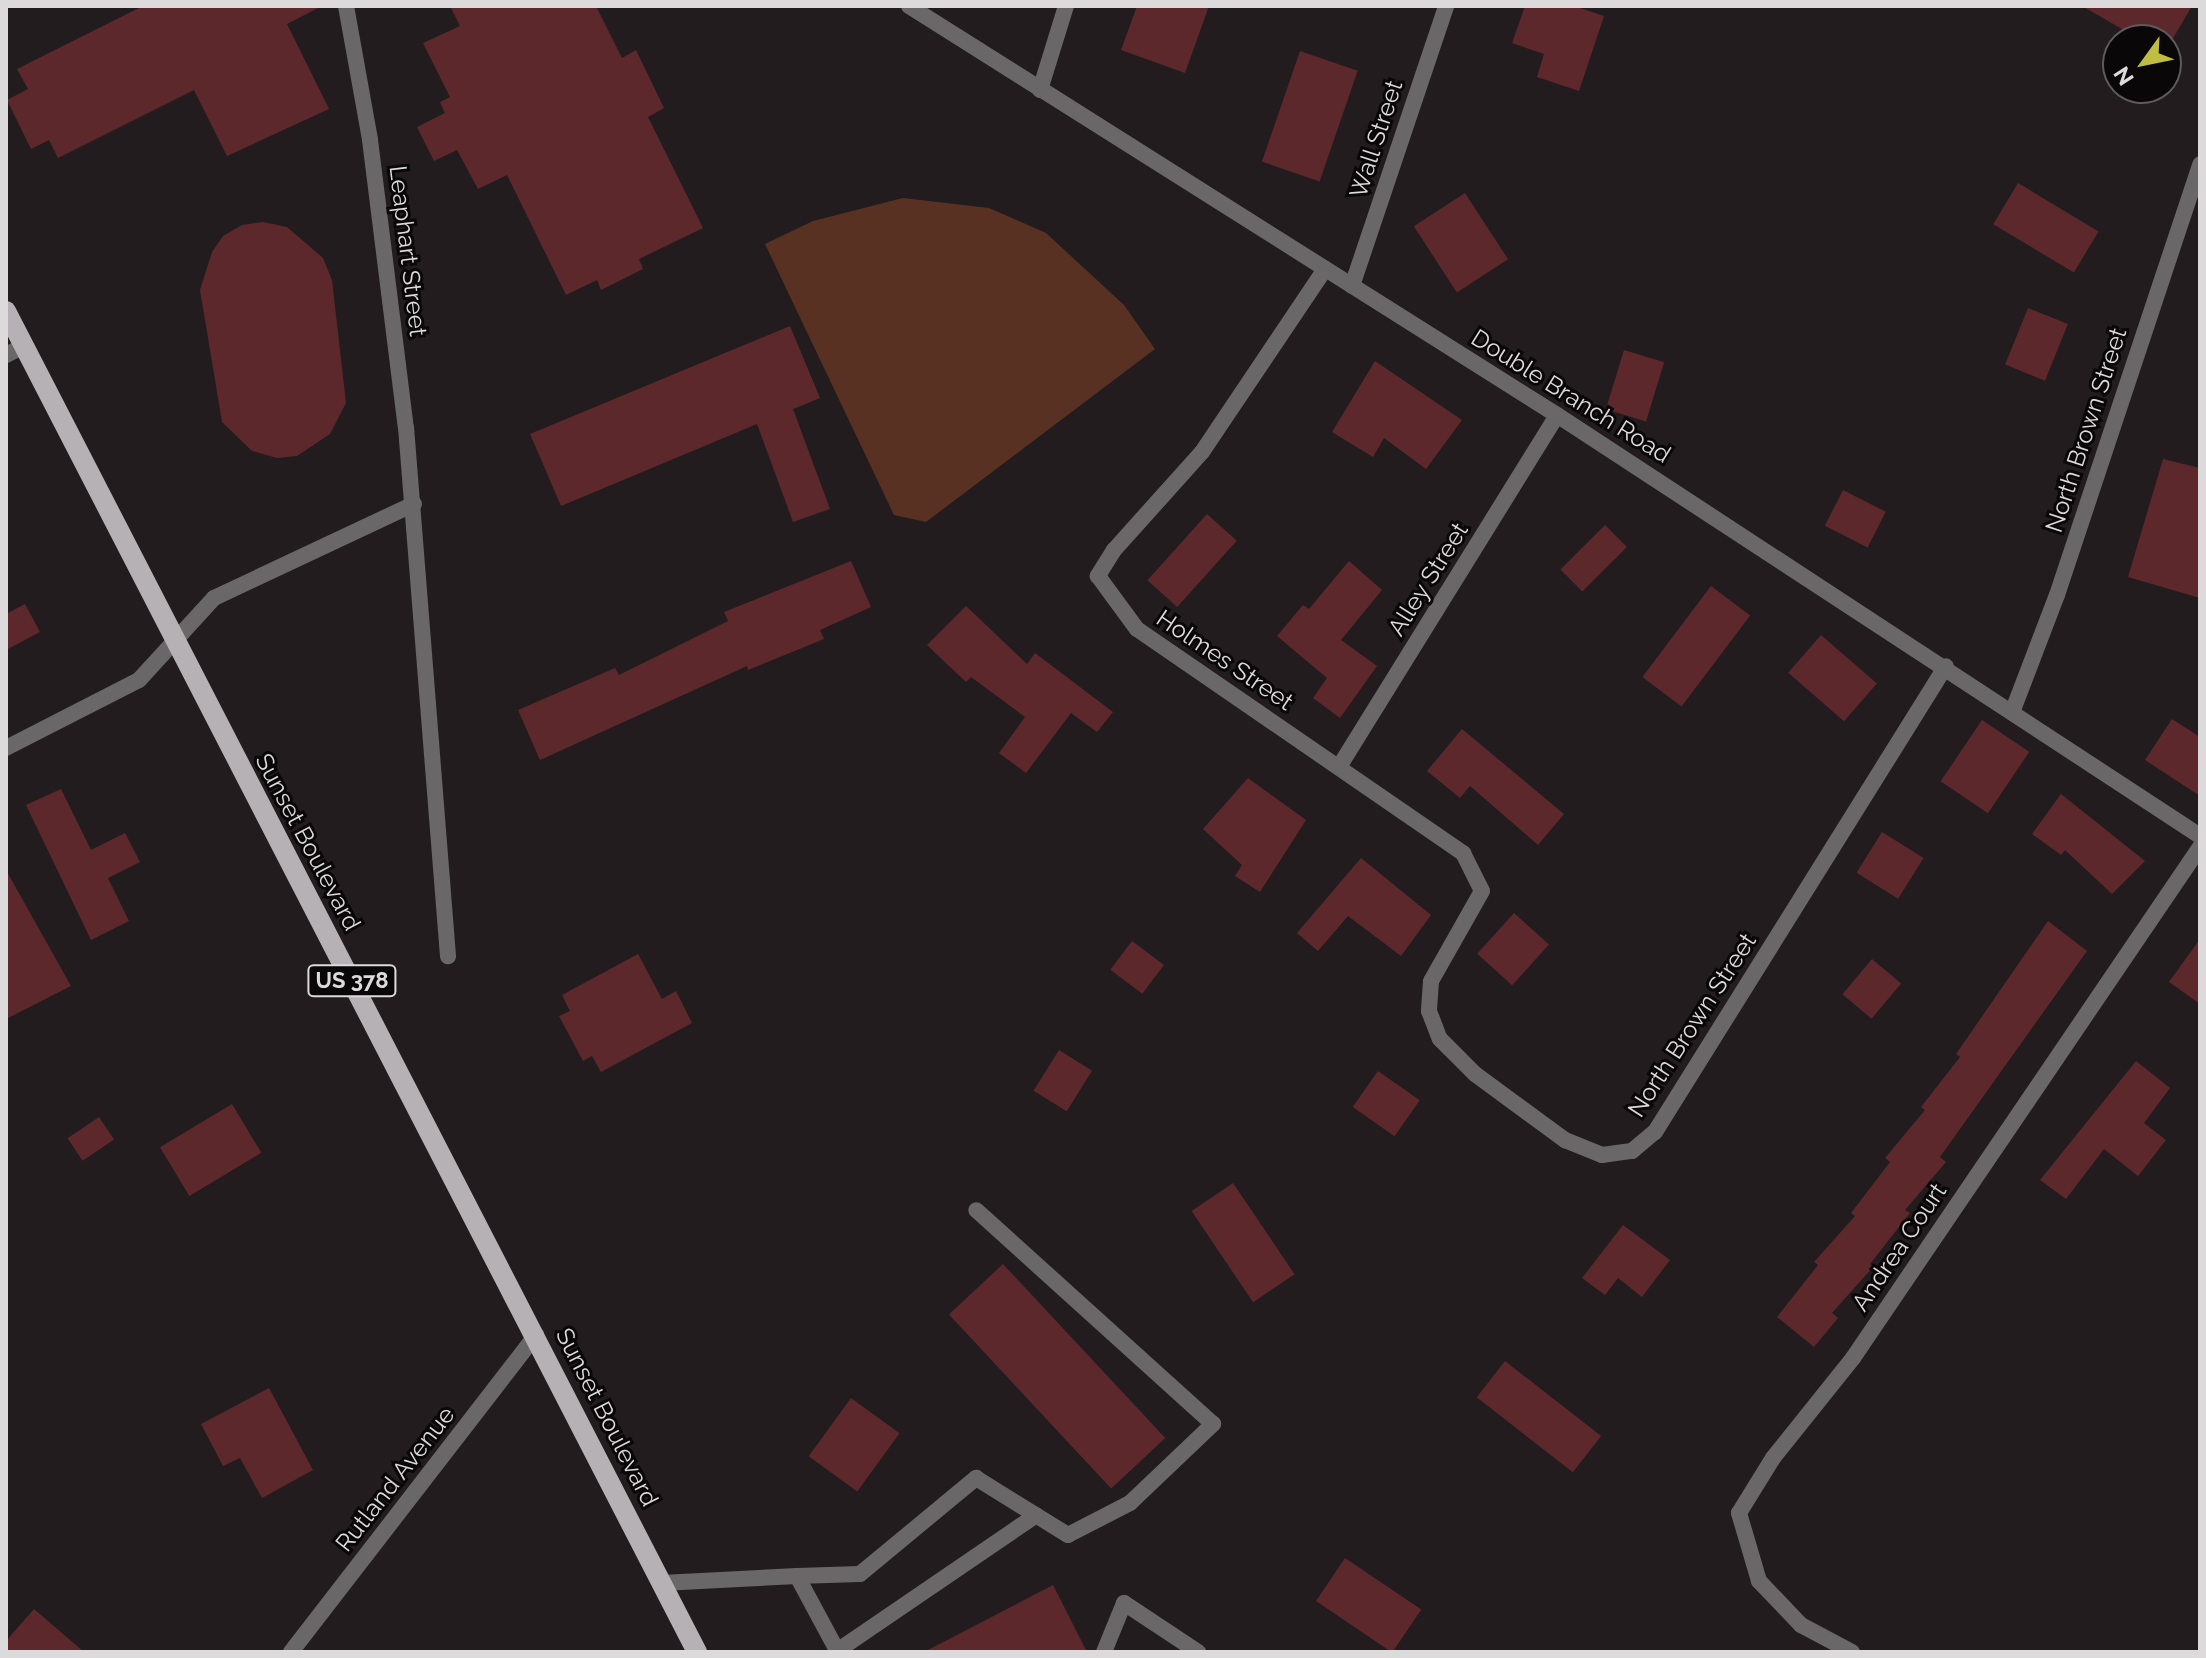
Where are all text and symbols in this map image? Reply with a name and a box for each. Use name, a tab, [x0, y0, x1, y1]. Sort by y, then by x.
north arrow	[2102, 24, 2182, 104]
text: N	[2108, 62, 2139, 90]
street label: Wall Street	[1343, 76, 1409, 202]
street label: Leaphart Street	[383, 164, 433, 338]
street label: Double Branch Road	[1466, 323, 1676, 469]
street label: North Brown Street	[2039, 324, 2133, 536]
street label: Alley Street	[1382, 517, 1474, 641]
street label: Holmes Street	[1151, 604, 1299, 716]
street label: Sunset Boulevard	[249, 749, 367, 935]
street label: North Brown Street	[1622, 928, 1762, 1122]
road number: US 378	[306, 963, 398, 999]
street label: Andrea Court	[1846, 1178, 1952, 1316]
street label: Sunset Boulevard	[550, 1323, 664, 1511]
street label: Rutland Avenue	[329, 1401, 461, 1557]

